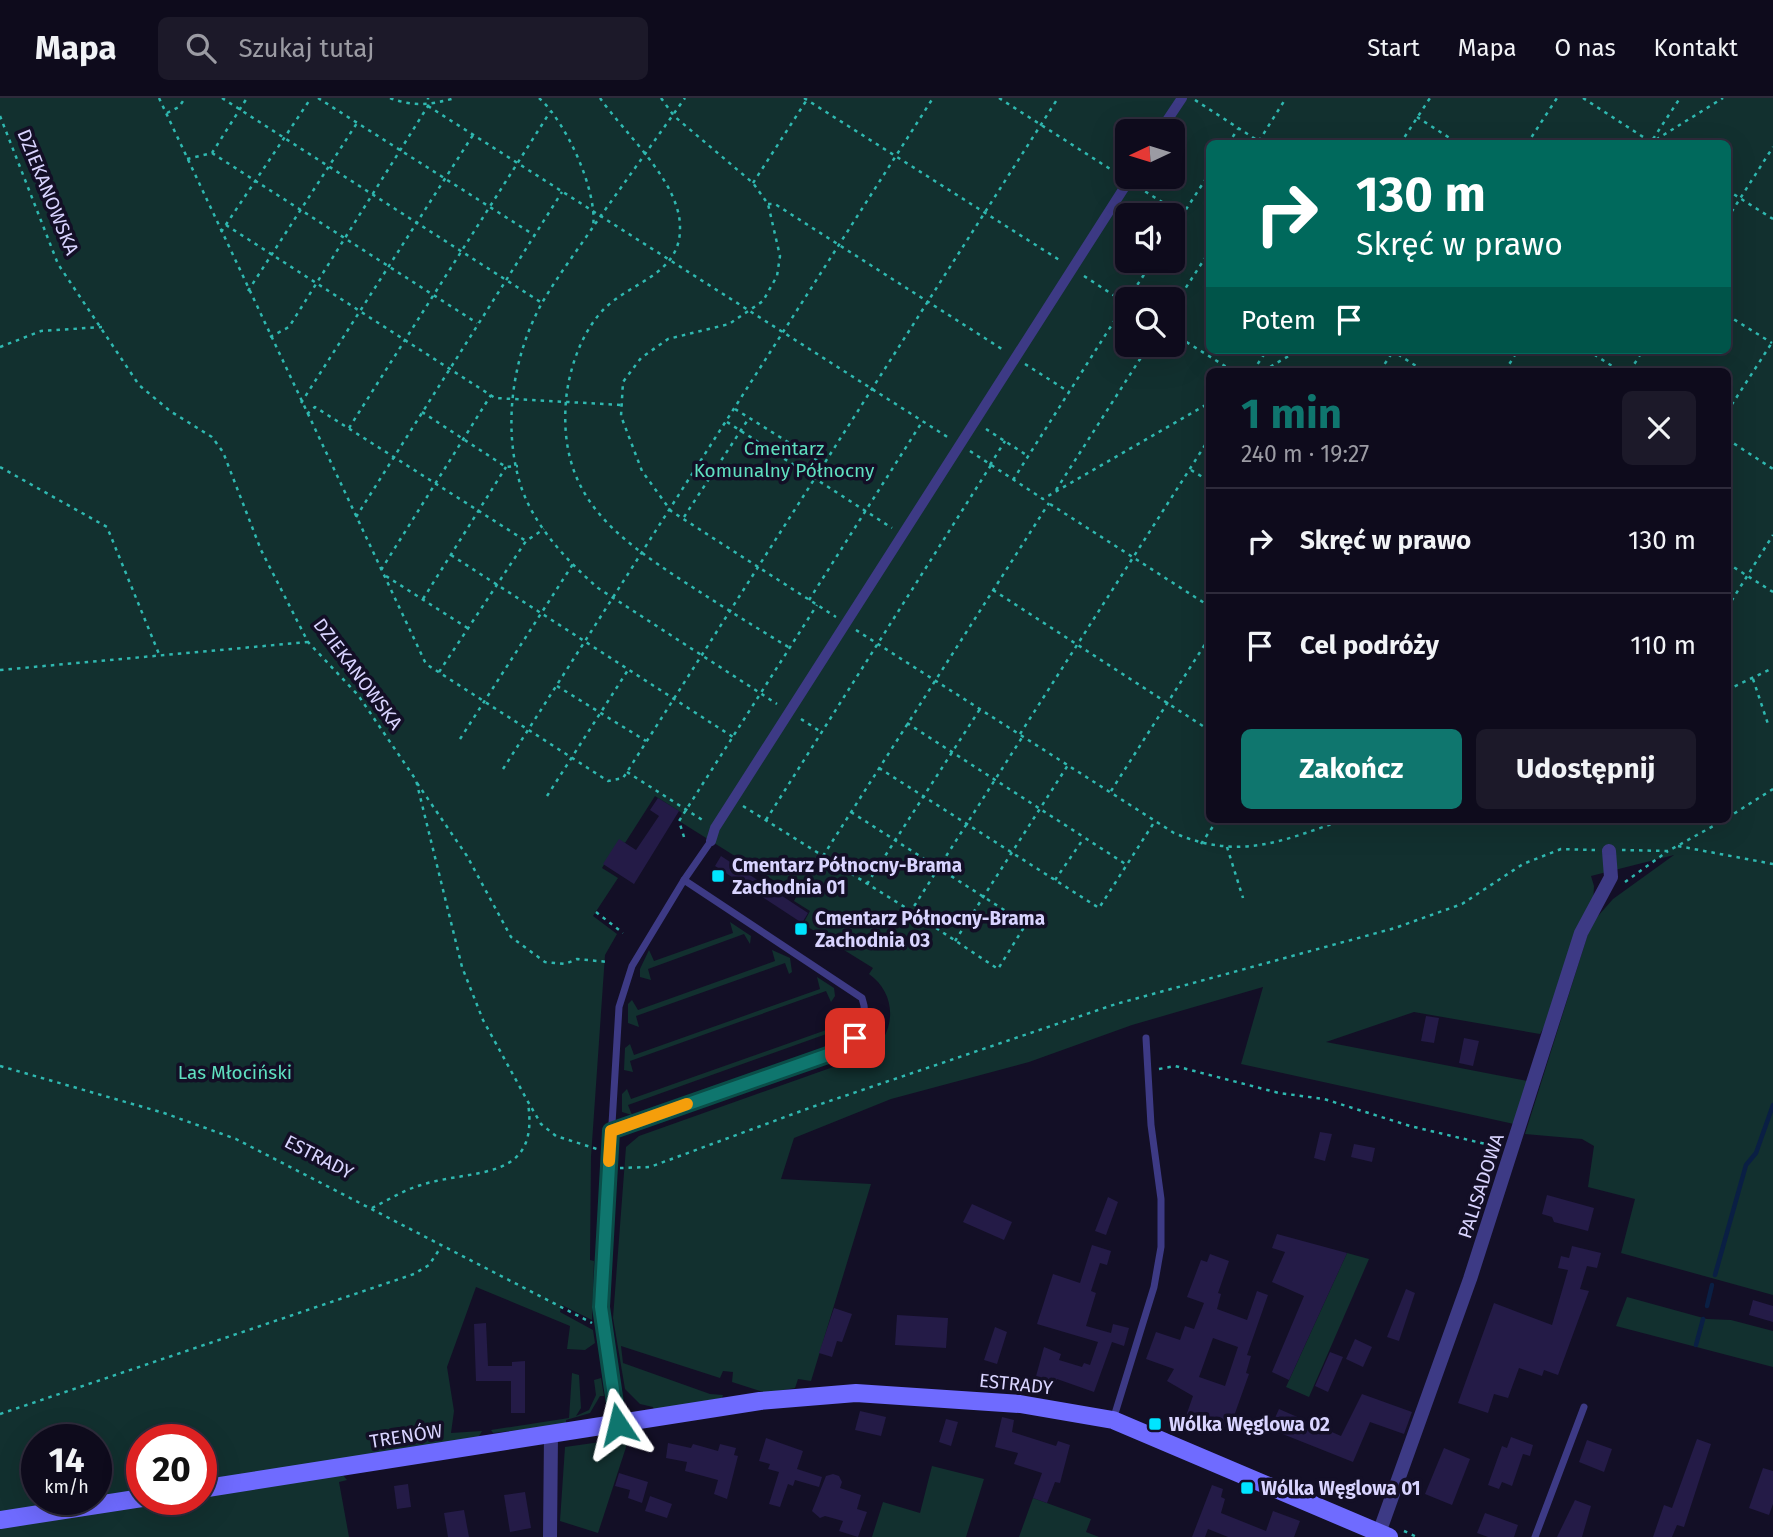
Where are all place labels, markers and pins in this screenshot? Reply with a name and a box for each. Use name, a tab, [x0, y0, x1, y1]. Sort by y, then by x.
place label: Cmentarz Północny-Brama Zachodnia 01	[732, 854, 962, 899]
marker: Cmentarz Północny-Brama Zachodnia 01	[710, 868, 726, 884]
place label: Cmentarz Północny-Brama Zachodnia 03	[815, 907, 1045, 952]
marker: Cmentarz Północny-Brama Zachodnia 03	[793, 921, 809, 937]
pin	[825, 1008, 885, 1068]
place label: Wólka Węglowa 02	[1169, 1413, 1330, 1436]
marker: Wólka Węglowa 02	[1147, 1416, 1163, 1432]
place label: Wólka Węglowa 01	[1261, 1477, 1421, 1500]
marker: Wólka Węglowa 01	[1239, 1480, 1255, 1496]

